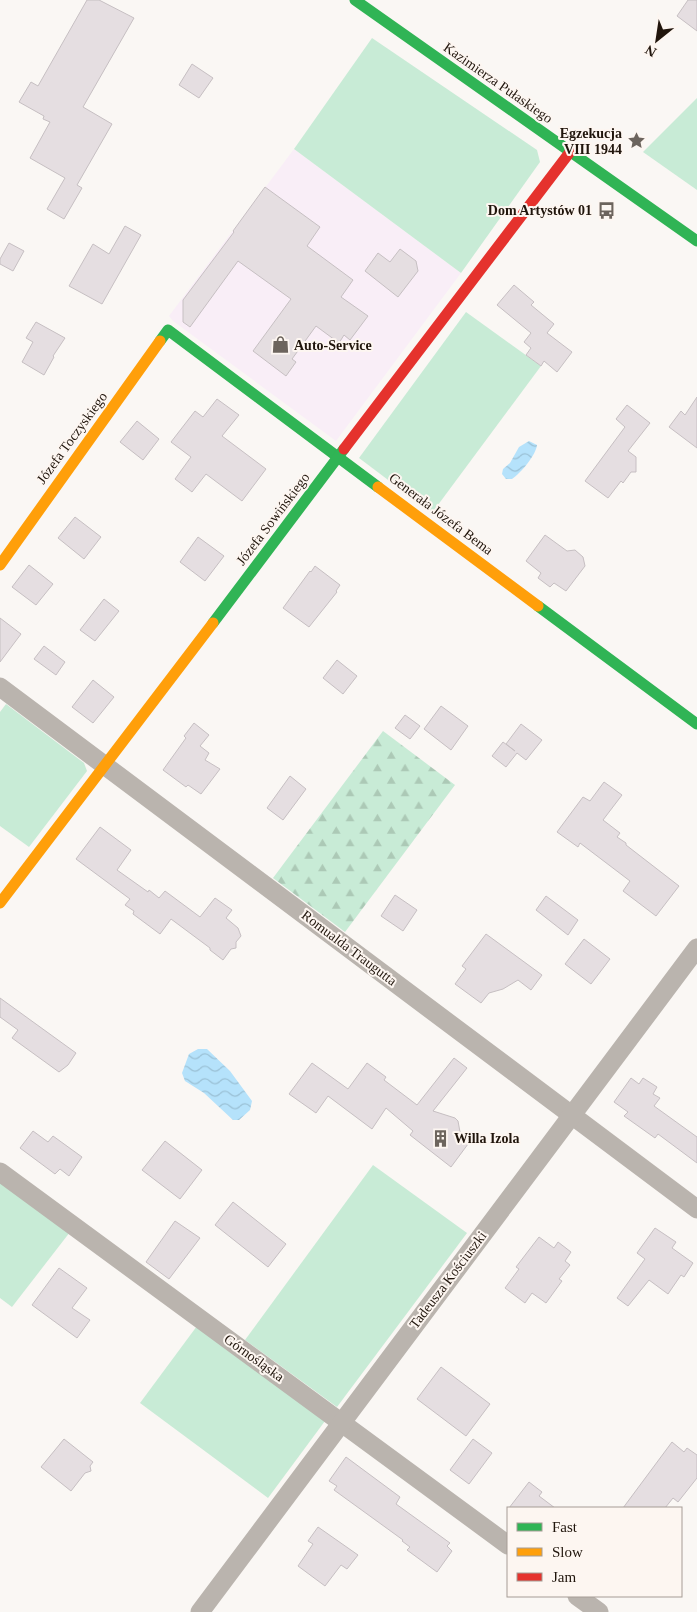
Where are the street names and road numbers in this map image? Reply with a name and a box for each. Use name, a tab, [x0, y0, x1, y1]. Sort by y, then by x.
street label: Kazimierza Pułaskiego	[441, 40, 555, 126]
street label: Józefa Toczyskiego	[34, 389, 110, 487]
street label: Józefa Sowińskiego	[233, 470, 313, 568]
street label: Generała Józefa Bema	[386, 470, 496, 558]
street label: Romualda Traugutta	[299, 907, 400, 989]
street label: Tadeusza Kościuszki	[407, 1228, 489, 1331]
street label: Górnośląska	[221, 1331, 287, 1385]

